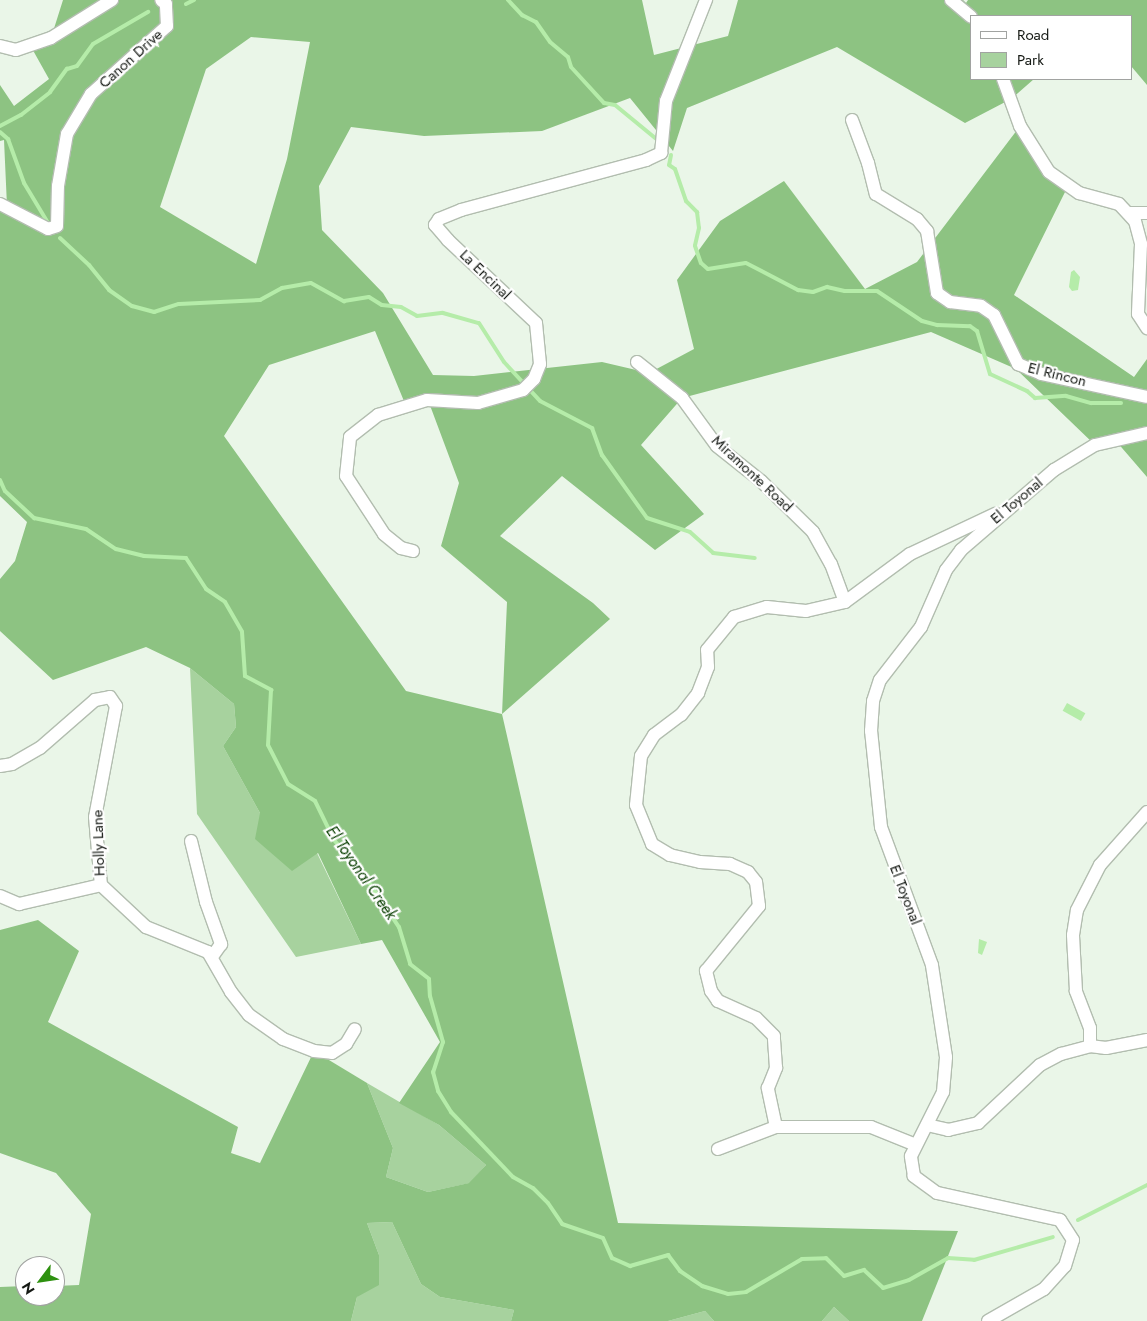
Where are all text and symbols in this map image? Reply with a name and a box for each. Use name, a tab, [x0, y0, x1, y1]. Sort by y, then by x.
legend	[970, 15, 1132, 80]
text: Road	[1017, 24, 1049, 46]
street label: Canon Drive	[96, 26, 166, 92]
text: Park	[1017, 49, 1044, 71]
street label: La Encinal	[456, 246, 514, 304]
street label: El Rincon	[1026, 359, 1088, 391]
street label: Miramonte Road	[708, 432, 796, 516]
street label: El Toyonal	[987, 474, 1047, 528]
street label: Holly Lane	[89, 809, 109, 877]
water label: El Toyonal Creek	[322, 823, 400, 923]
street label: El Toyonal	[885, 862, 925, 928]
north arrow	[15, 1256, 65, 1306]
text: N	[17, 1278, 39, 1298]

